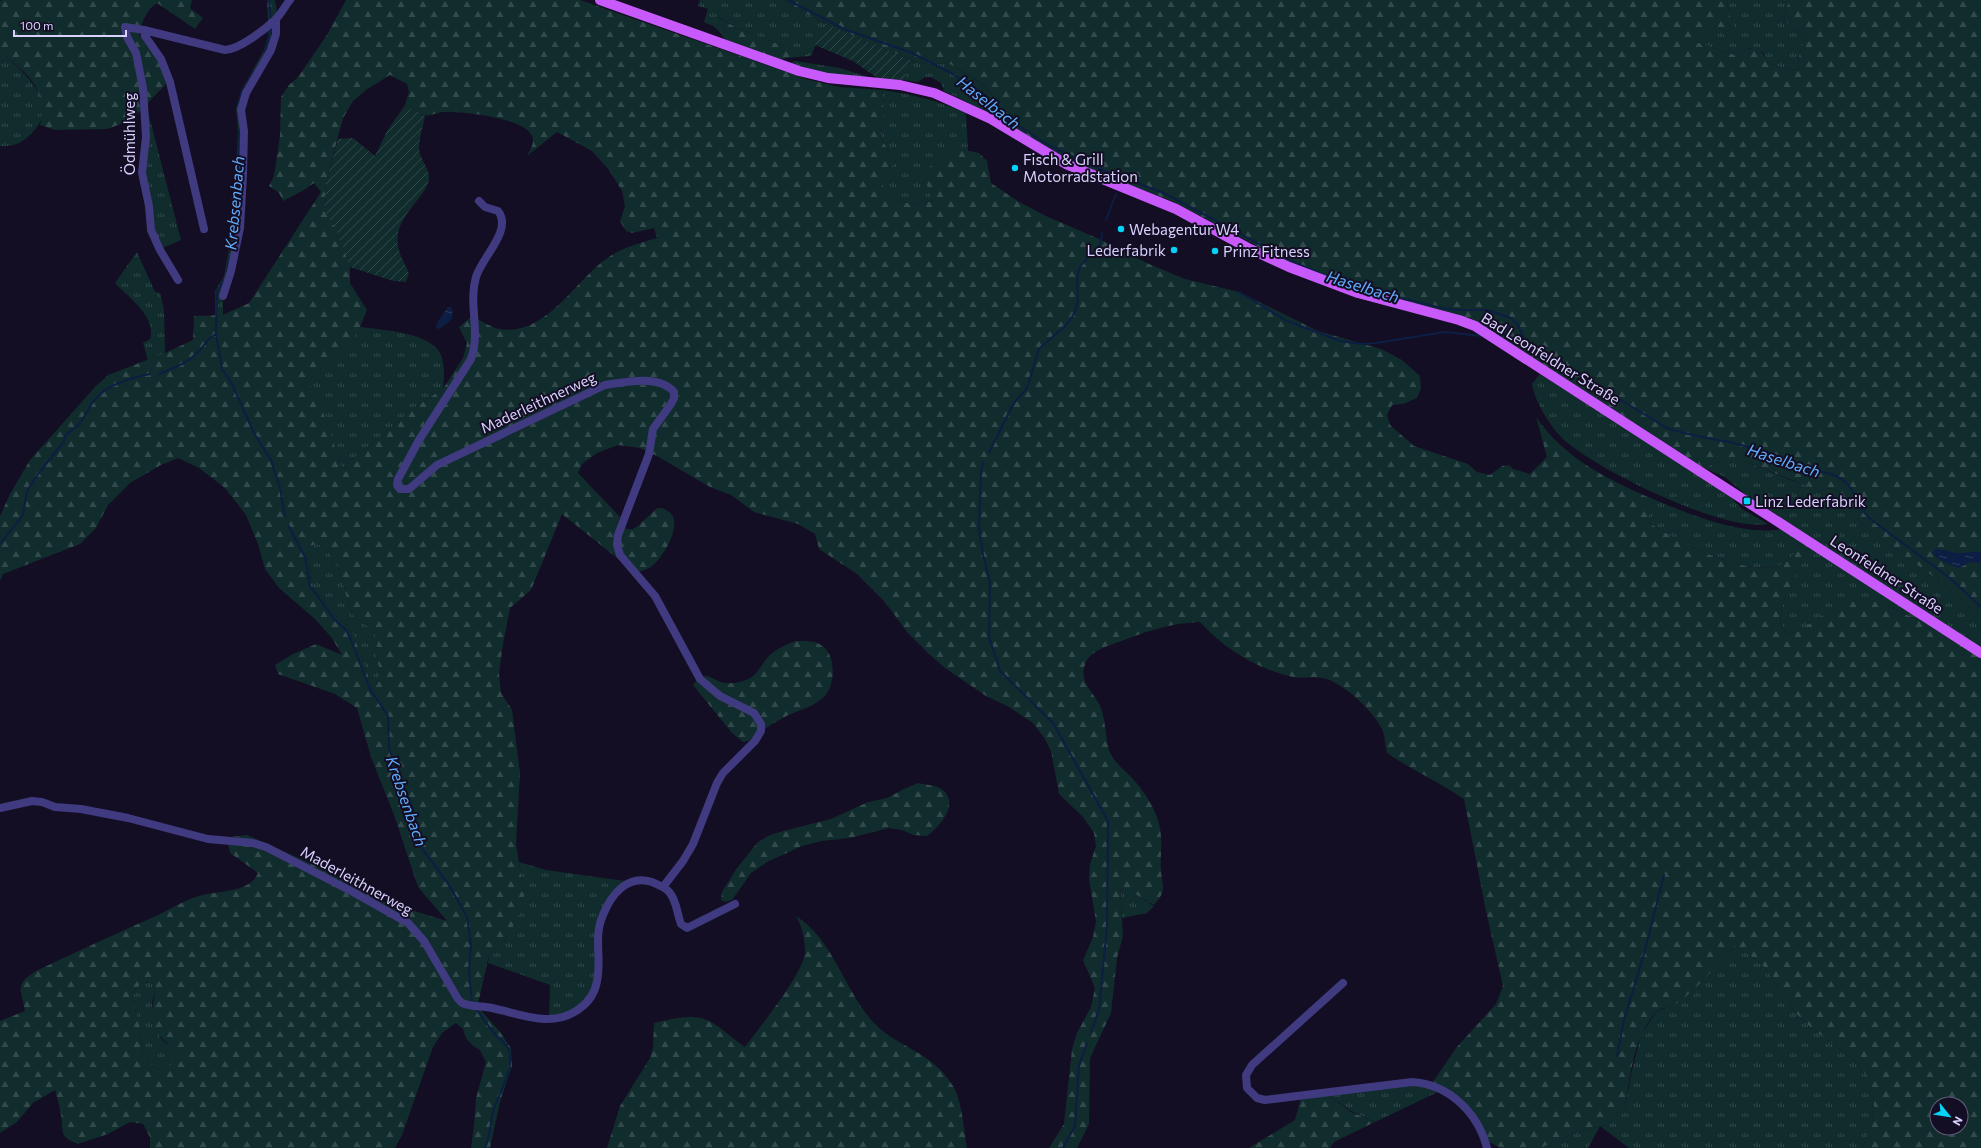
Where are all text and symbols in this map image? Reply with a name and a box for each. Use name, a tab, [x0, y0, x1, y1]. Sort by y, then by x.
scale bar	[14, 12, 126, 38]
text: 100 m	[20, 18, 54, 32]
water label: Haselbach	[954, 71, 1024, 133]
street label: Ödmühlweg	[120, 93, 138, 175]
place label: Fisch & Grill Motorradstation	[1023, 150, 1138, 185]
water label: Krebsenbach	[220, 155, 248, 251]
marker: Fisch & Grill Motorradstation	[1010, 163, 1020, 173]
place label: Webagentur W4	[1129, 220, 1239, 238]
marker: Webagentur W4	[1116, 224, 1126, 234]
place label: Lederfabrik	[1086, 241, 1166, 259]
place label: Prinz Fitness	[1223, 242, 1310, 260]
marker: Lederfabrik	[1169, 245, 1179, 255]
marker: Prinz Fitness	[1210, 246, 1220, 256]
water label: Haselbach	[1324, 266, 1402, 306]
street label: Bad Leonfeldner Straße	[1478, 308, 1624, 408]
street label: Maderleithnerweg	[477, 367, 599, 437]
water label: Haselbach	[1745, 439, 1823, 481]
place label: Linz Lederfabrik	[1755, 492, 1866, 510]
marker: Linz Lederfabrik	[1742, 496, 1752, 506]
street label: Leonfeldner Straße	[1827, 531, 1947, 617]
water label: Krebsenbach	[383, 753, 431, 849]
street label: Maderleithnerweg	[298, 842, 416, 918]
north arrow	[1929, 1096, 1969, 1136]
text: N	[1950, 1114, 1966, 1128]

